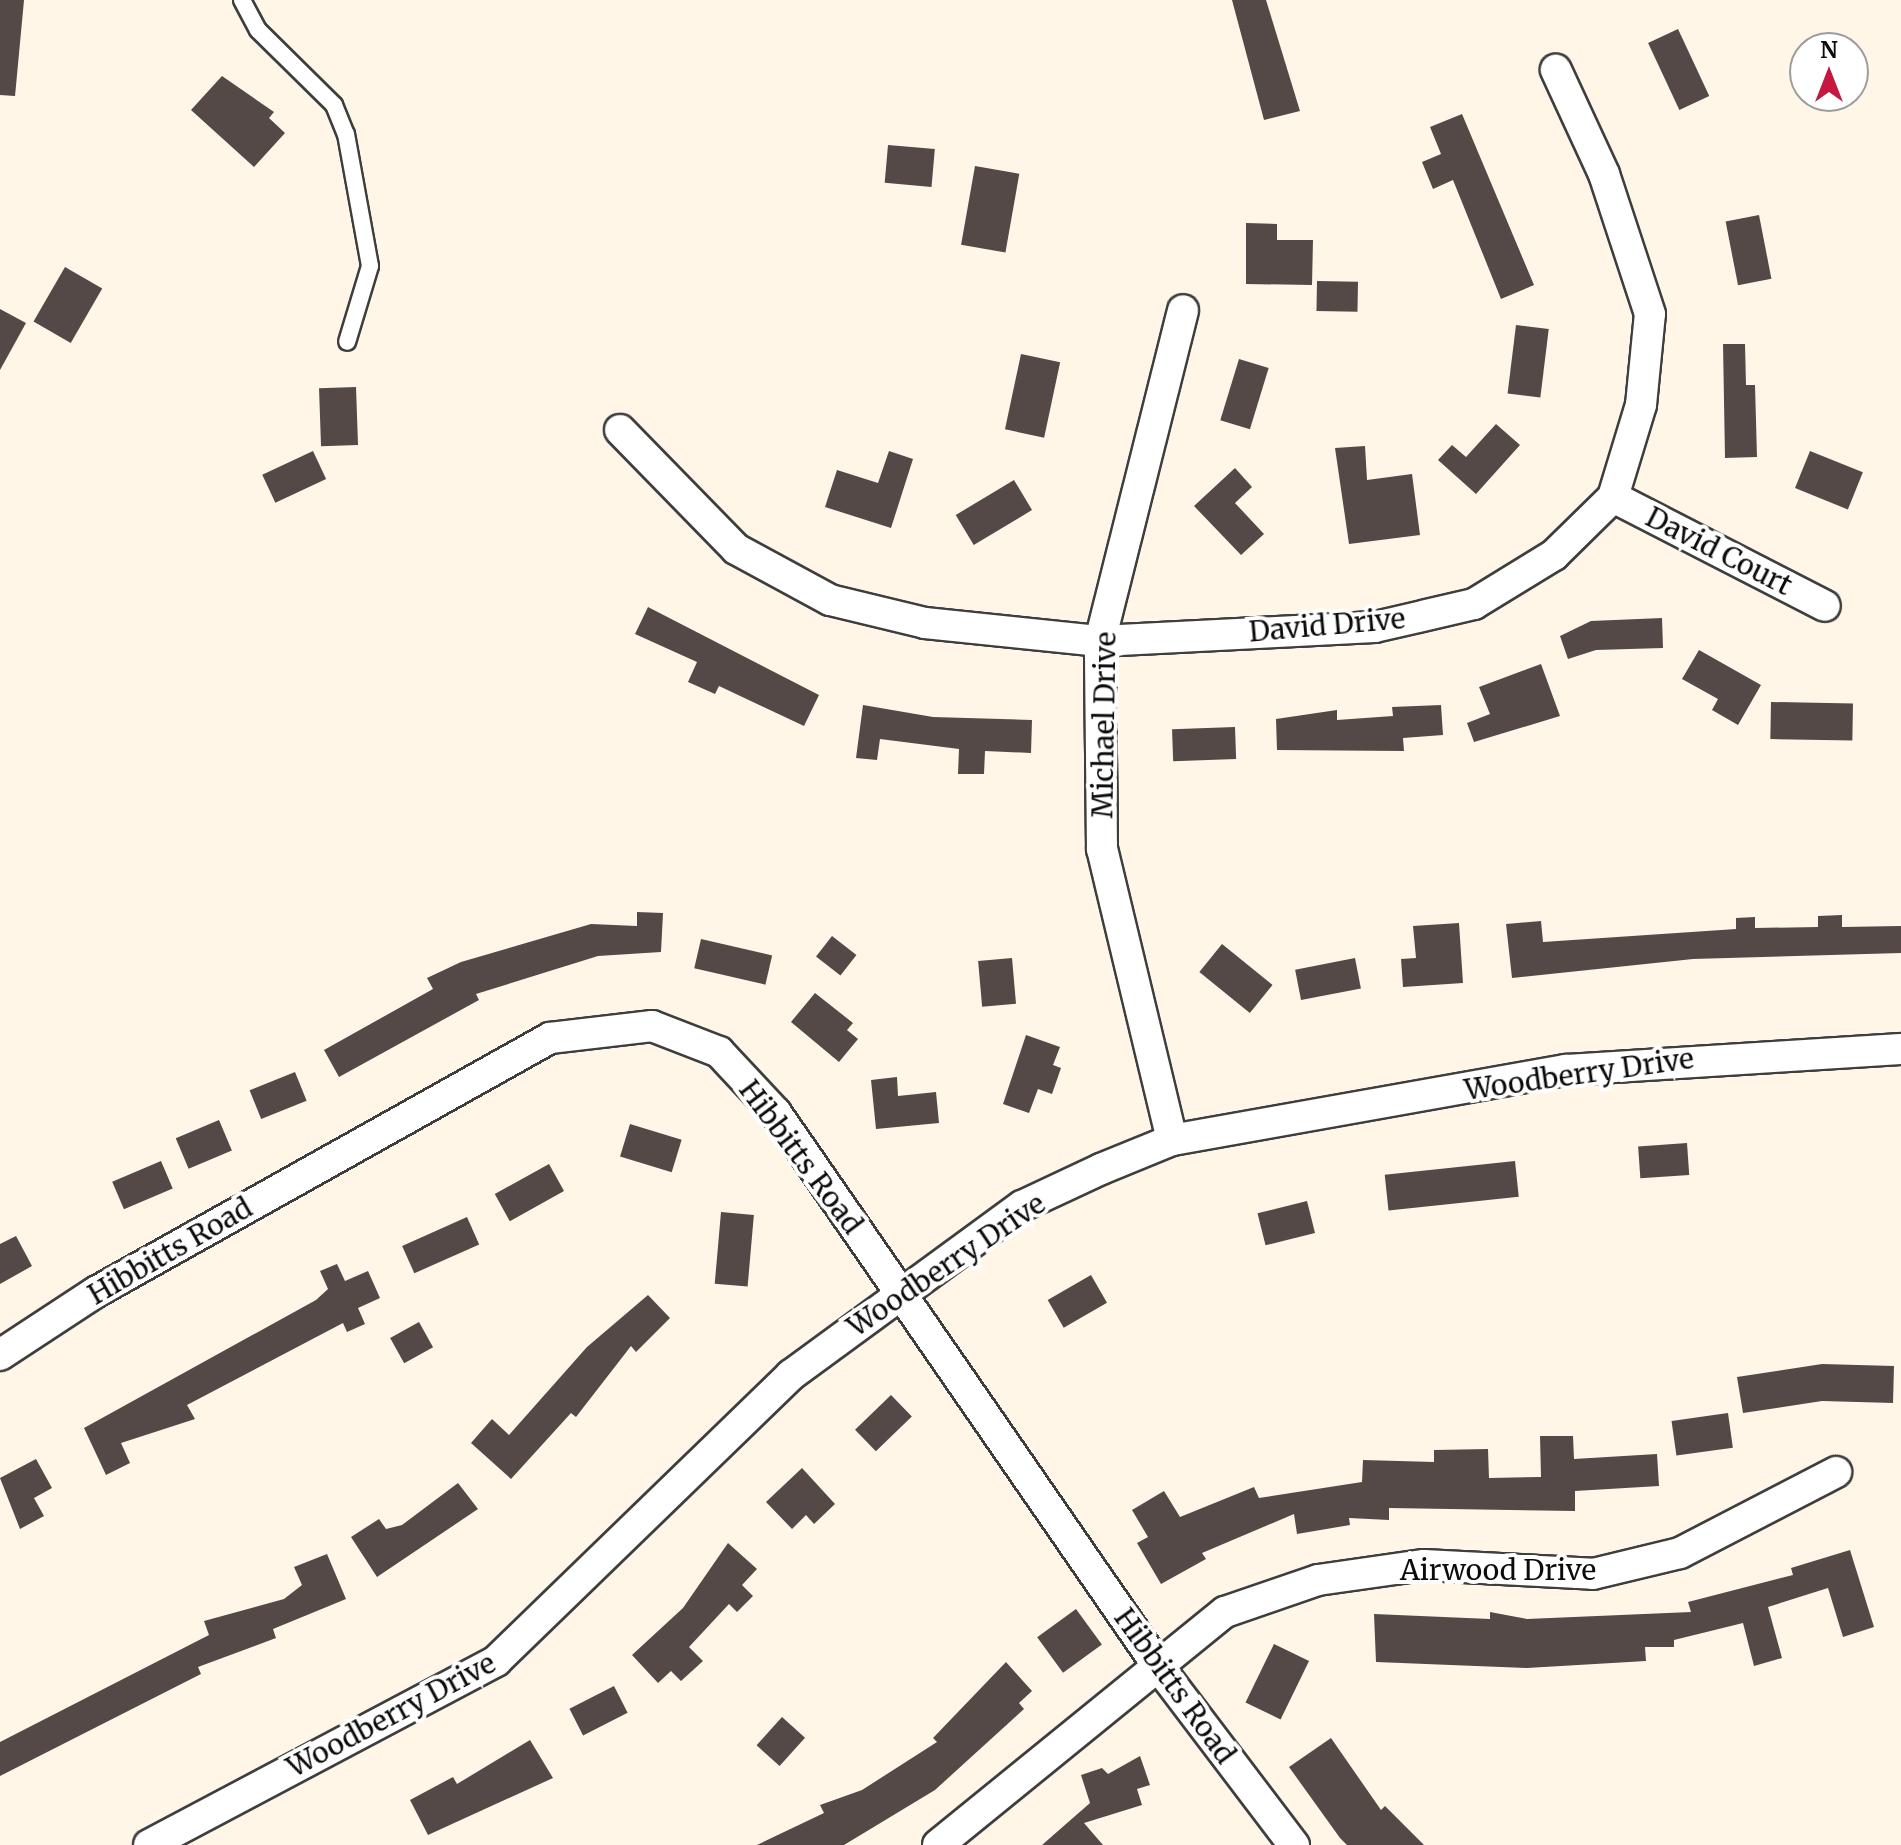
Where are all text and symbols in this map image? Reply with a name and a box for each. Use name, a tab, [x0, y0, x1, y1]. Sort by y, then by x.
north arrow	[1789, 32, 1869, 112]
text: N	[1820, 36, 1838, 64]
street label: David Court	[1640, 500, 1798, 602]
street label: David Drive	[1247, 601, 1407, 649]
street label: Michael Drive	[1086, 631, 1122, 819]
street label: Woodberry Drive	[1462, 1041, 1696, 1107]
street label: Hibbitts Road	[732, 1074, 870, 1240]
street label: Woodberry Drive	[841, 1186, 1051, 1344]
street label: Hibbitts Road	[82, 1191, 258, 1311]
street label: Airwood Drive	[1400, 1553, 1596, 1587]
street label: Hibbitts Road	[1107, 1602, 1243, 1770]
street label: Woodberry Drive	[281, 1646, 501, 1784]

